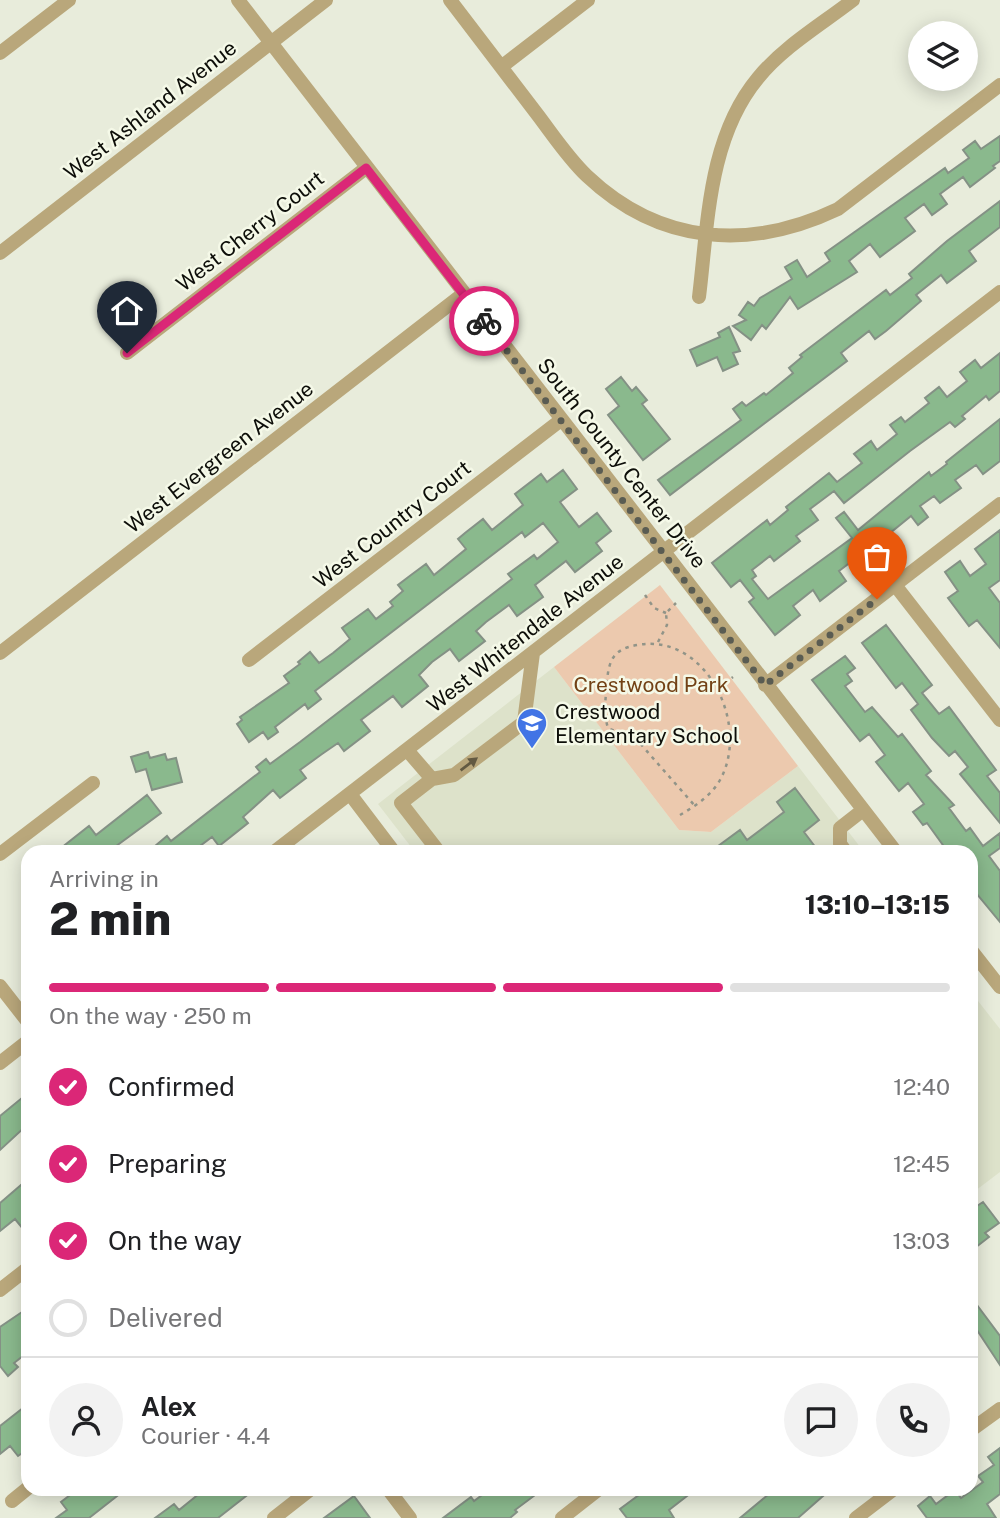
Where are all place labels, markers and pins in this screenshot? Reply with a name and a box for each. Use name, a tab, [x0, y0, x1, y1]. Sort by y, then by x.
pin	[97, 281, 157, 353]
pin	[847, 527, 907, 599]
place label: Crestwood Elementary School	[555, 699, 739, 748]
school or university icon: Crestwood Elementary School	[515, 706, 549, 750]

